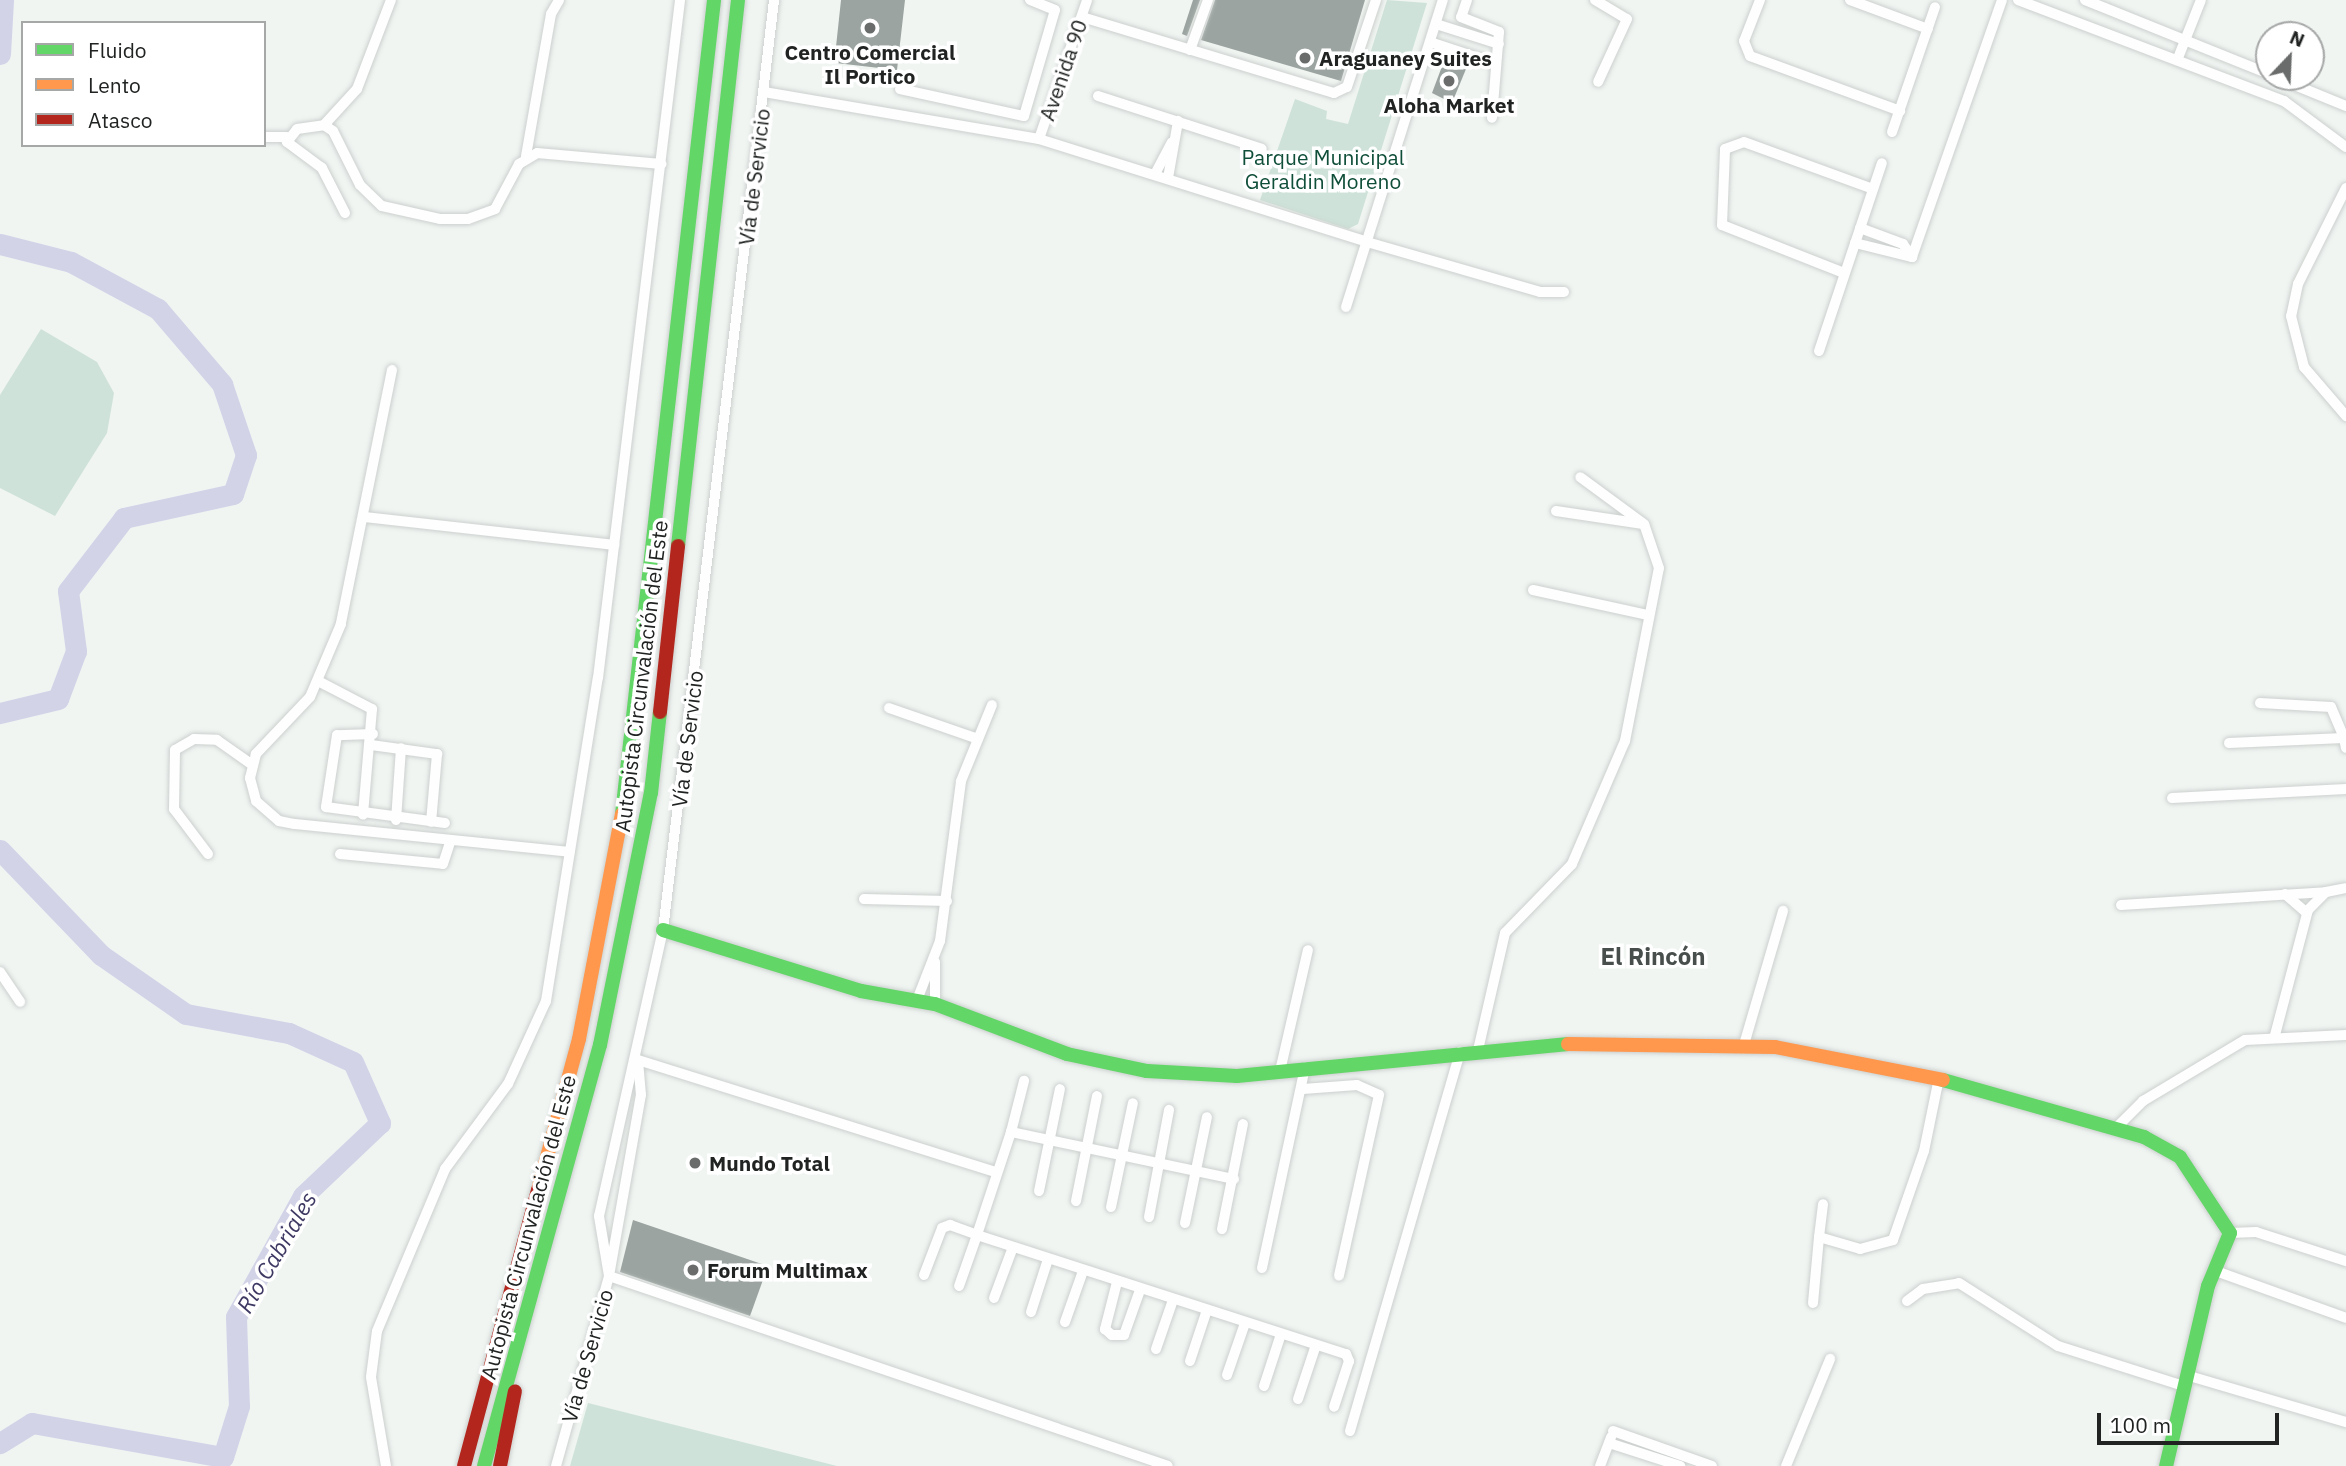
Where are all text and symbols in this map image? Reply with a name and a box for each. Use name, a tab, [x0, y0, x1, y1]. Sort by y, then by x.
street label: Avenida 90	[1034, 16, 1092, 124]
marker: Centro Comercial Il Portico	[862, 20, 878, 36]
legend	[21, 21, 266, 147]
north arrow	[2255, 21, 2325, 91]
text: N	[2286, 25, 2308, 52]
text: Fluido	[88, 36, 147, 64]
place label: Centro Comercial Il Portico	[785, 39, 955, 89]
place label: Araguaney Suites	[1319, 45, 1492, 71]
marker: Araguaney Suites	[1297, 50, 1313, 66]
text: Lento	[88, 71, 141, 99]
marker: Aloha Market	[1441, 73, 1457, 89]
place label: Aloha Market	[1383, 92, 1515, 118]
text: Atasco	[88, 106, 152, 134]
street label: Vía de Servicio	[733, 107, 775, 247]
park label: Parque Municipal Geraldin Moreno	[1242, 144, 1404, 194]
street label: Autopista Circunvalación del Este	[609, 519, 673, 833]
street label: Vía de Servicio	[666, 669, 708, 809]
district label: El Rincón	[1601, 943, 1705, 971]
street label: Autopista Circunvalación del Este	[475, 1072, 581, 1382]
place label: Mundo Total	[709, 1150, 830, 1176]
marker: Mundo Total	[687, 1155, 703, 1171]
water label: Río Cabriales	[230, 1187, 322, 1317]
place label: Forum Multimax	[707, 1257, 868, 1283]
marker: Forum Multimax	[685, 1262, 701, 1278]
street label: Vía de Servicio	[556, 1286, 618, 1426]
scale bar	[2101, 1400, 2283, 1444]
text: 100 m	[2110, 1411, 2171, 1439]

